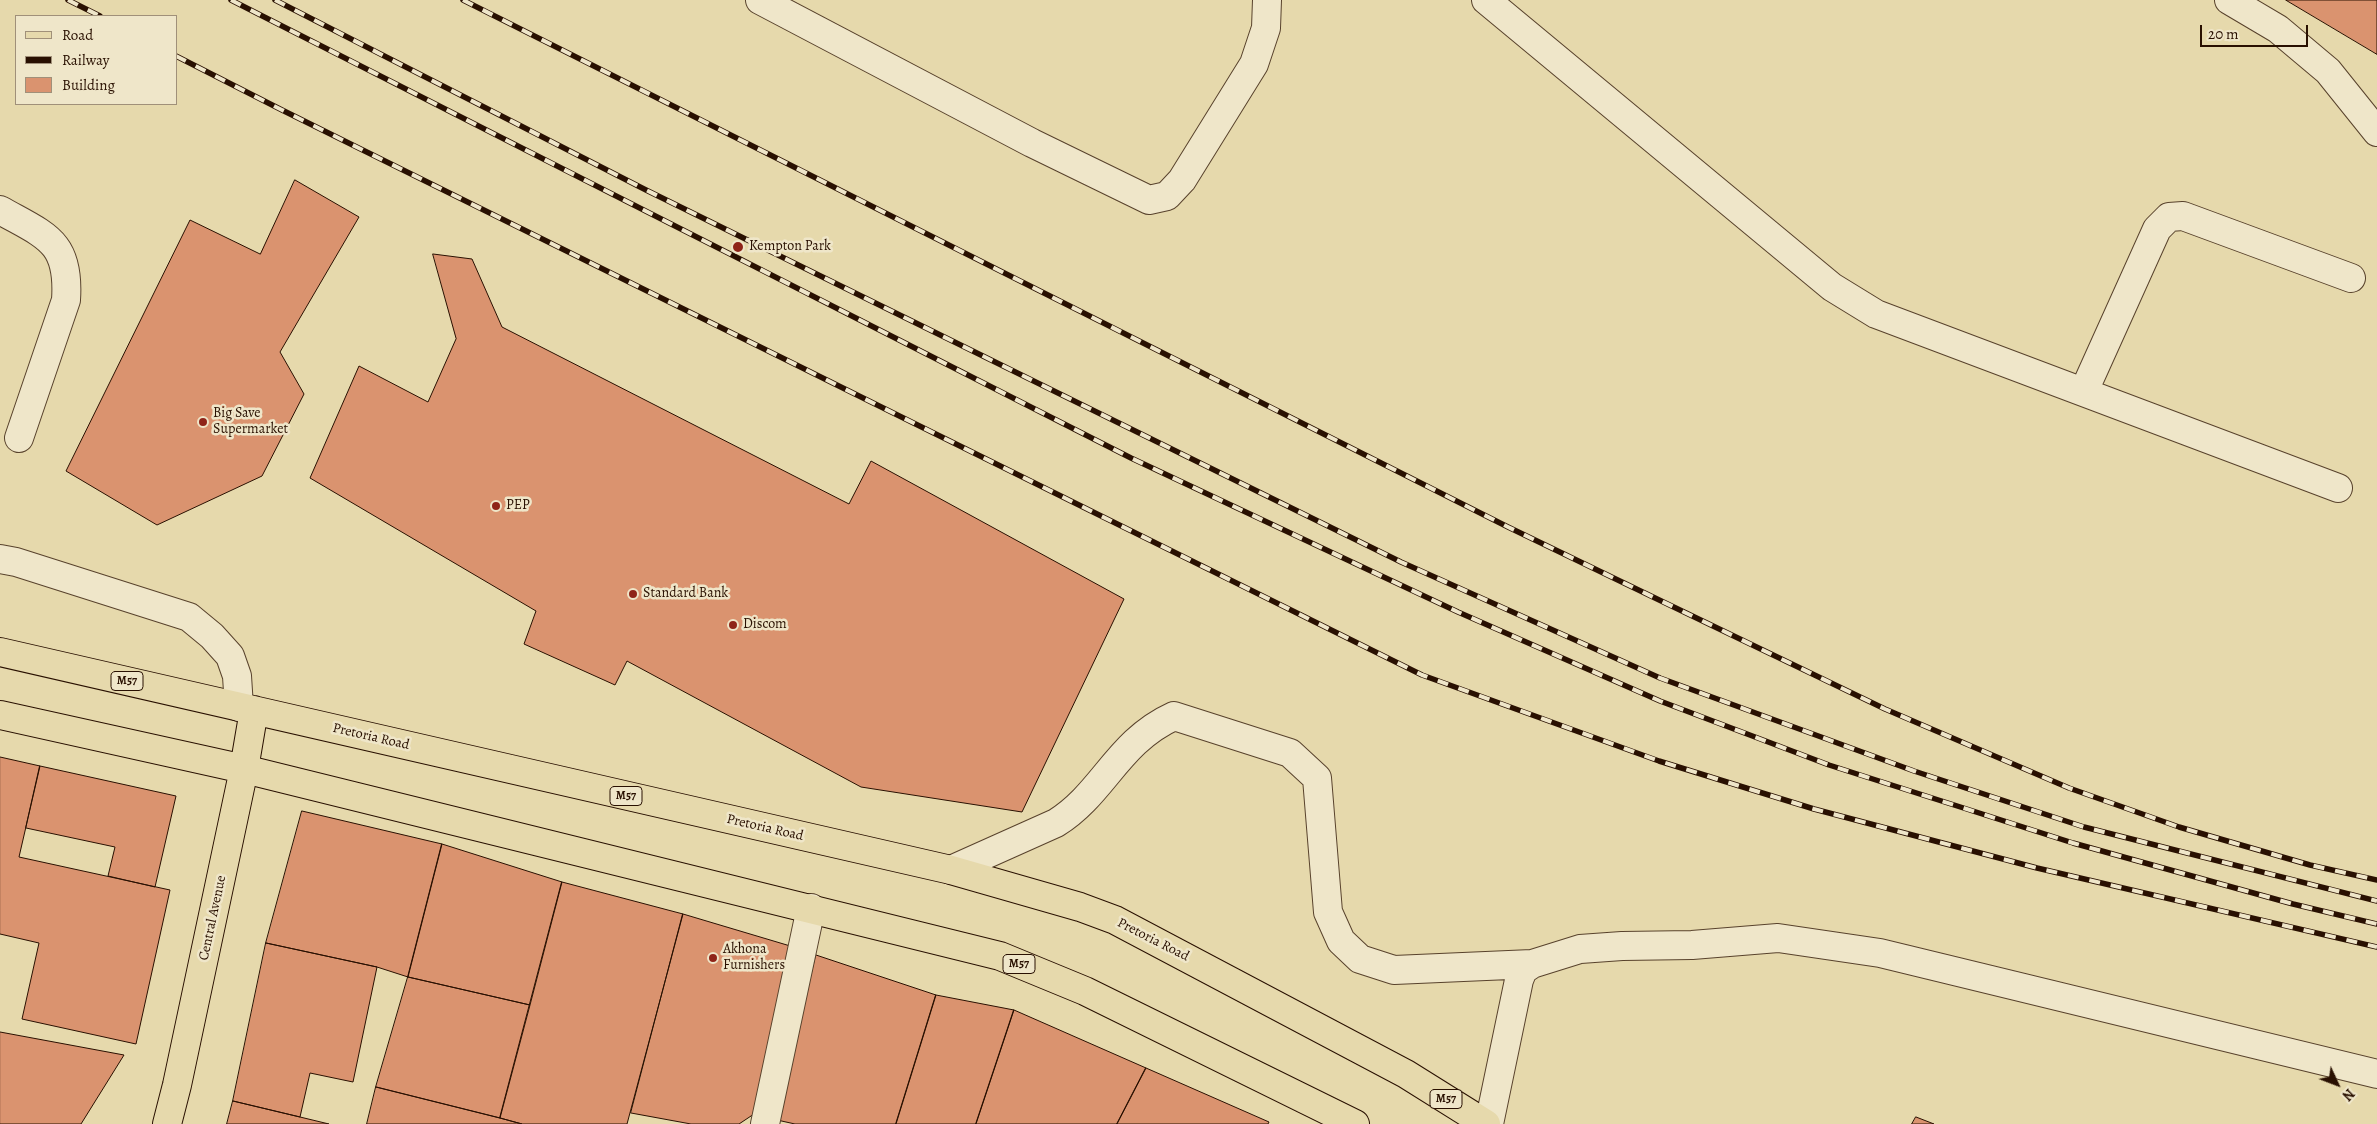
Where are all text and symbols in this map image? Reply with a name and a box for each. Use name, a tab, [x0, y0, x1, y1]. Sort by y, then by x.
legend	[15, 15, 178, 105]
scale bar	[2202, 15, 2310, 47]
text: 20 m	[2208, 24, 2239, 44]
text: Road	[62, 25, 93, 45]
text: Railway	[62, 50, 109, 70]
text: Building	[62, 75, 115, 95]
place label: Kempton Park	[749, 239, 831, 255]
marker: Kempton Park	[731, 240, 745, 254]
place label: Big Save Supermarket	[213, 406, 288, 438]
marker: Big Save Supermarket	[197, 416, 209, 428]
place label: PEP	[506, 498, 530, 514]
marker: PEP	[490, 500, 502, 512]
place label: Standard Bank	[643, 586, 728, 602]
marker: Standard Bank	[627, 588, 639, 600]
place label: Discom	[743, 617, 787, 633]
marker: Discom	[727, 619, 739, 631]
road number: M57	[111, 671, 143, 690]
street label: Pretoria Road	[331, 720, 411, 754]
road number: M57	[610, 786, 642, 806]
street label: Pretoria Road	[725, 811, 805, 845]
street label: Central Avenue	[196, 874, 230, 962]
street label: Pretoria Road	[1114, 915, 1192, 965]
place label: Akhona Furnishers	[723, 942, 785, 974]
marker: Akhona Furnishers	[707, 952, 719, 964]
road number: M57	[1003, 954, 1035, 974]
north arrow	[2312, 1059, 2362, 1109]
text: N	[2338, 1084, 2359, 1105]
road number: M57	[1430, 1090, 1462, 1108]

